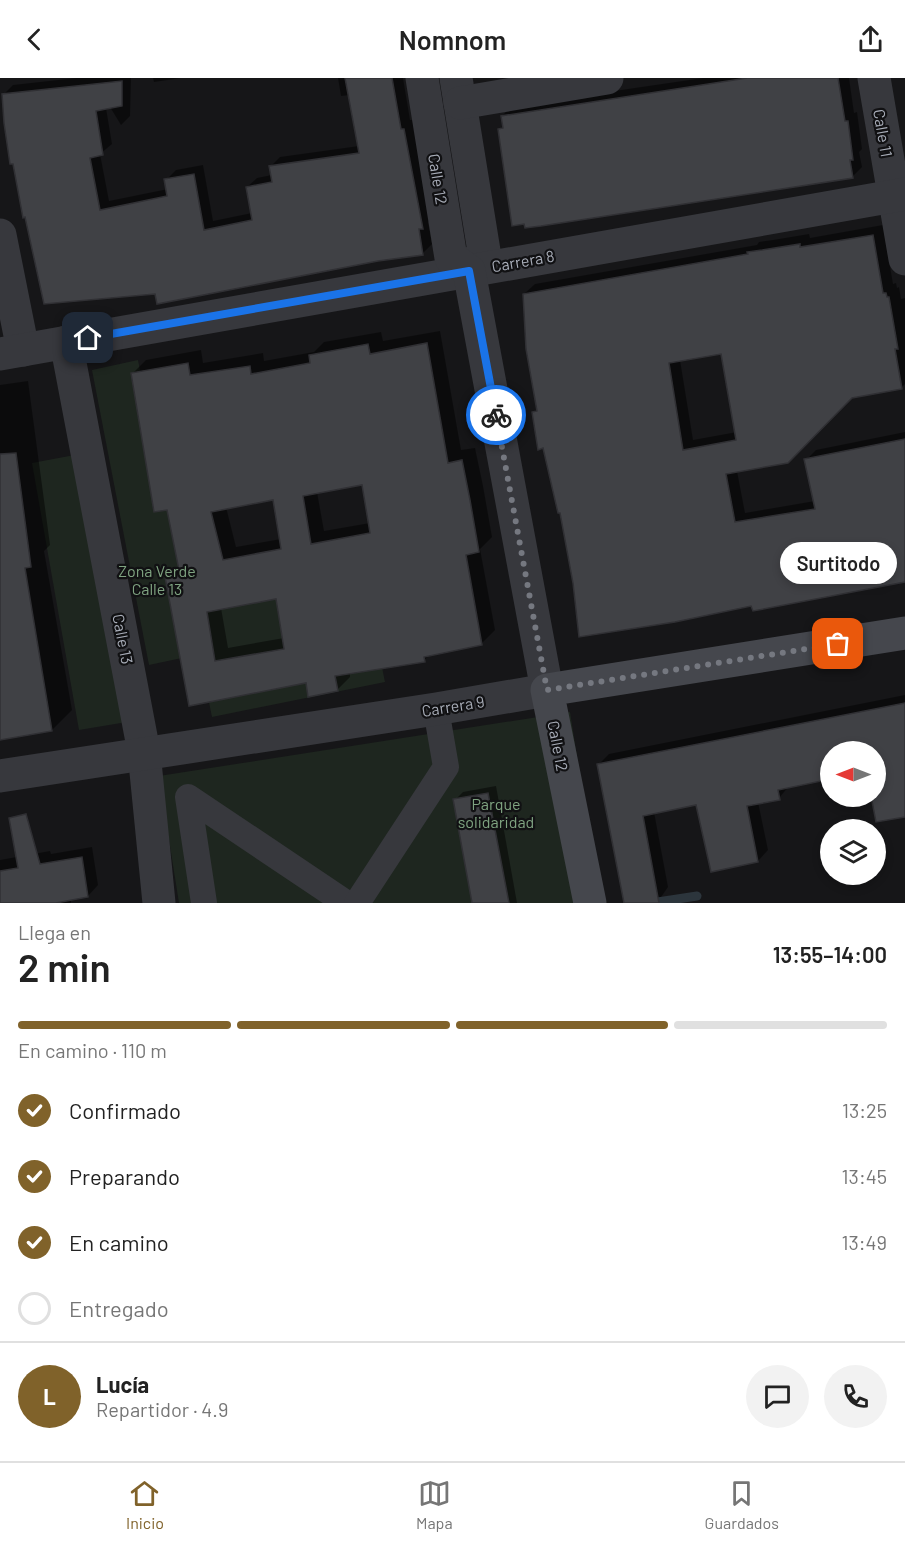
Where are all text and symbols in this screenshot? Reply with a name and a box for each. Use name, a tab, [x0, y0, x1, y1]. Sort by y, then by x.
icon: back	[18, 23, 51, 56]
text: Nomnom	[399, 23, 506, 55]
icon: share	[854, 23, 887, 56]
street label: Calle 11	[870, 108, 897, 158]
street label: Calle 12	[425, 152, 452, 206]
street label: Carrera 8	[490, 246, 556, 275]
pin	[62, 312, 113, 363]
icon: home	[71, 321, 104, 354]
courier	[466, 385, 526, 445]
icon: bike	[480, 399, 513, 432]
callout: Surtitodo	[780, 542, 896, 584]
text: Surtitodo	[797, 551, 880, 575]
park label: Zona Verde Calle 13	[118, 561, 196, 598]
street label: Calle 13	[109, 612, 138, 666]
pin	[812, 618, 863, 669]
icon: bag	[821, 627, 854, 660]
street label: Carrera 9	[420, 691, 486, 720]
street label: Calle 12	[544, 719, 573, 773]
north arrow	[820, 741, 886, 807]
map controls	[820, 741, 886, 885]
park label: Parque solidaridad	[458, 794, 534, 831]
button: layers	[820, 819, 886, 885]
text: Llega en	[18, 920, 91, 944]
text: 13:55–14:00	[773, 941, 887, 967]
text: 2 min	[18, 943, 111, 990]
text: En camino · 110 m	[18, 1038, 167, 1062]
icon: check	[18, 1094, 51, 1127]
text: Confirmado	[69, 1097, 181, 1123]
text: 13:25	[842, 1098, 887, 1122]
icon: check	[18, 1160, 51, 1193]
text: Preparando	[69, 1163, 180, 1189]
text: 13:45	[842, 1164, 887, 1188]
icon: check	[18, 1226, 51, 1259]
text: En camino	[69, 1229, 169, 1255]
text: 13:49	[841, 1230, 887, 1254]
text: Entregado	[69, 1295, 169, 1321]
button: chat	[746, 1365, 809, 1428]
button: phone	[824, 1365, 887, 1428]
text: Lucía	[96, 1371, 149, 1397]
text: L	[43, 1383, 56, 1409]
text: Repartidor · 4.9	[96, 1397, 228, 1421]
tab: Inicio	[126, 1477, 164, 1532]
tab: Mapa	[416, 1477, 453, 1532]
tab: Guardados	[705, 1477, 779, 1532]

